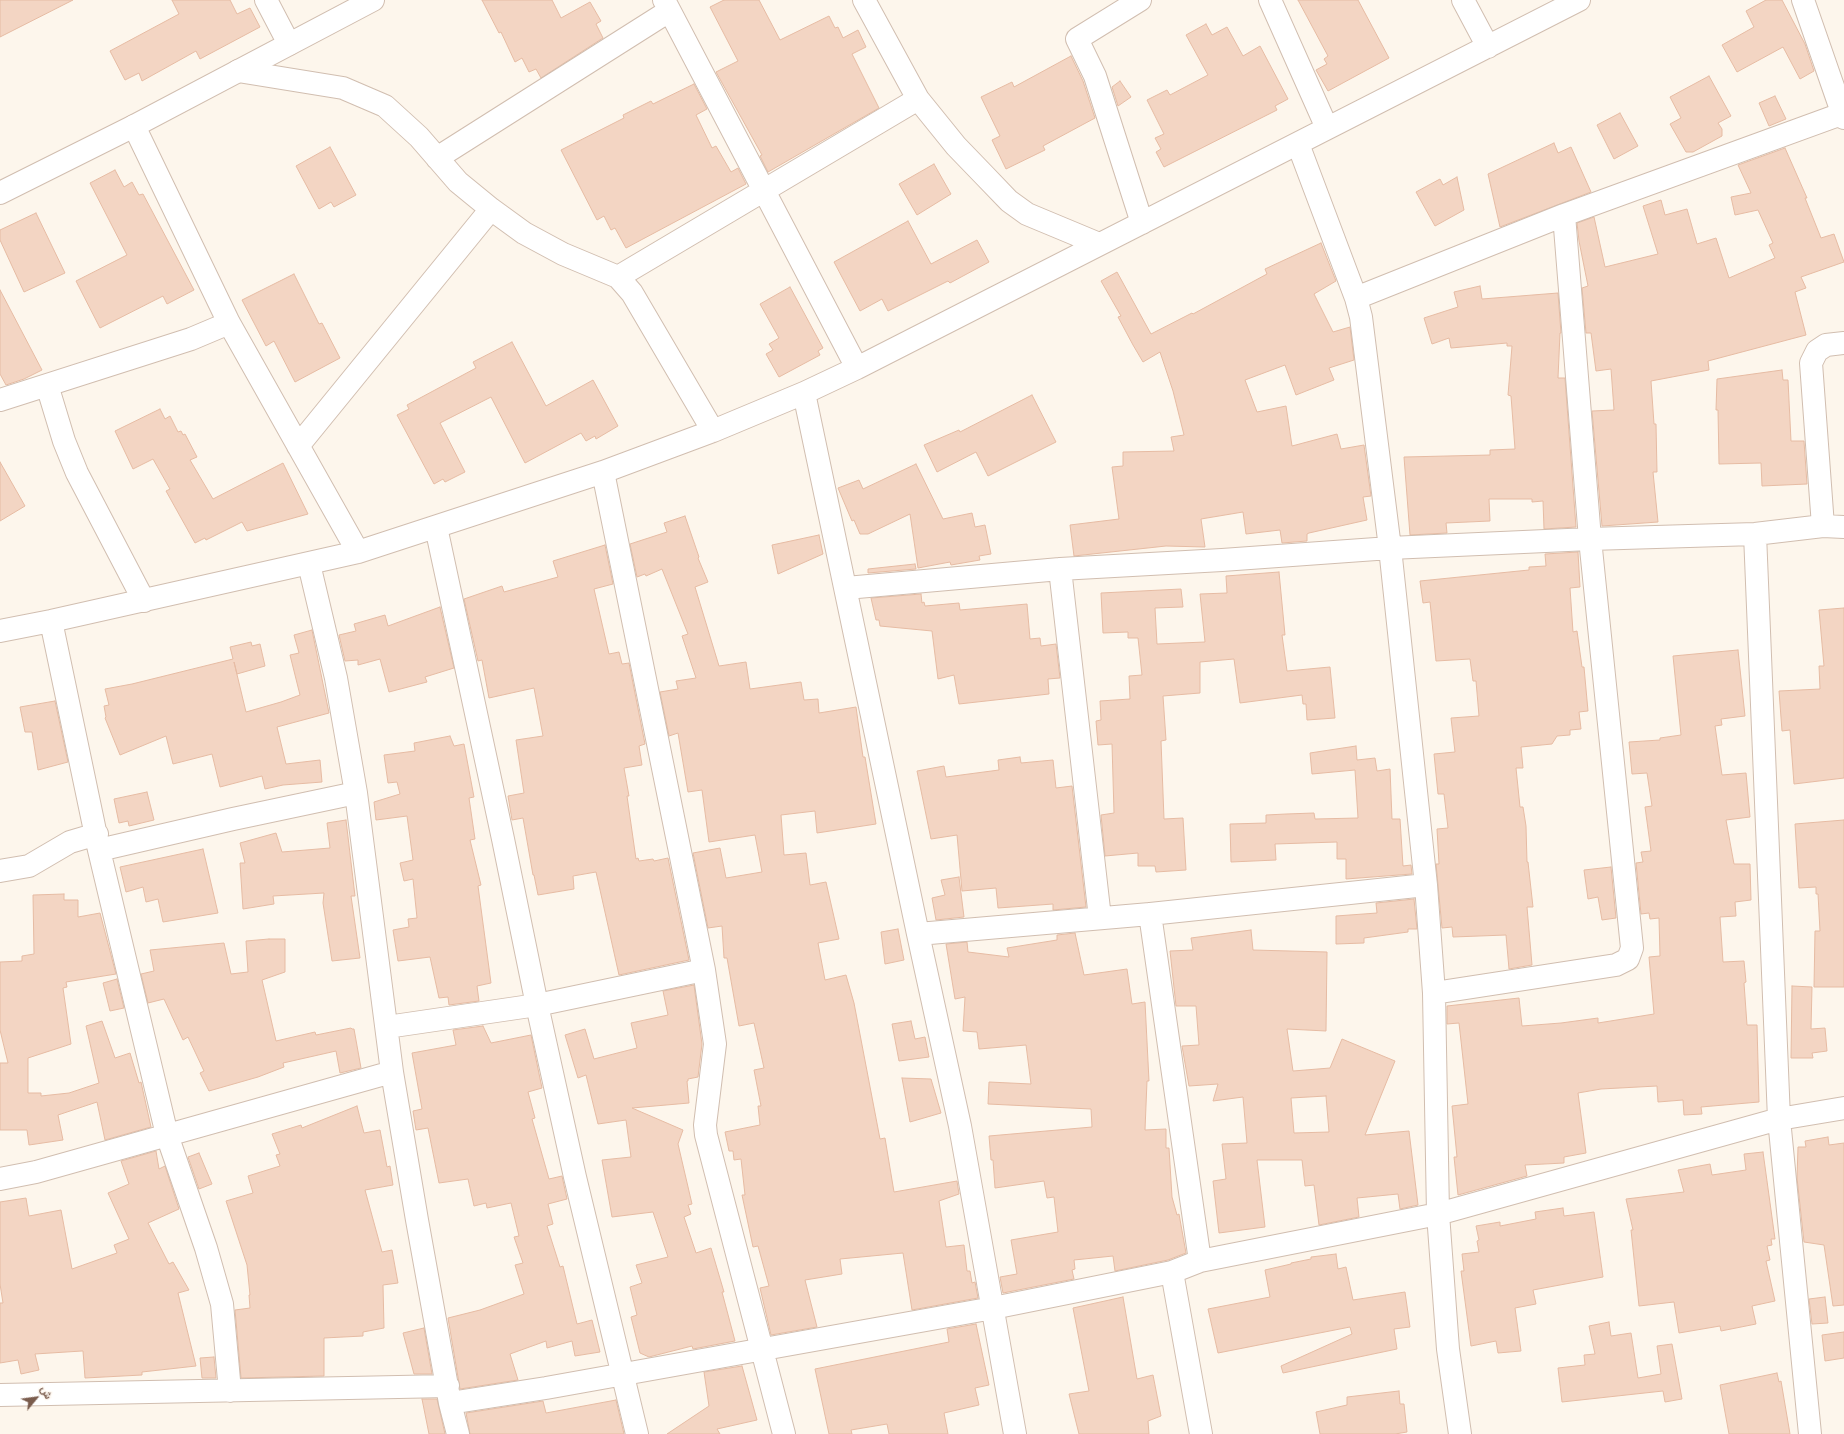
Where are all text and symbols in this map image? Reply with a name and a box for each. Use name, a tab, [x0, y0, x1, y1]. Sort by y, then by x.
north arrow	[16, 1378, 56, 1418]
text: ش	[37, 1383, 57, 1401]

